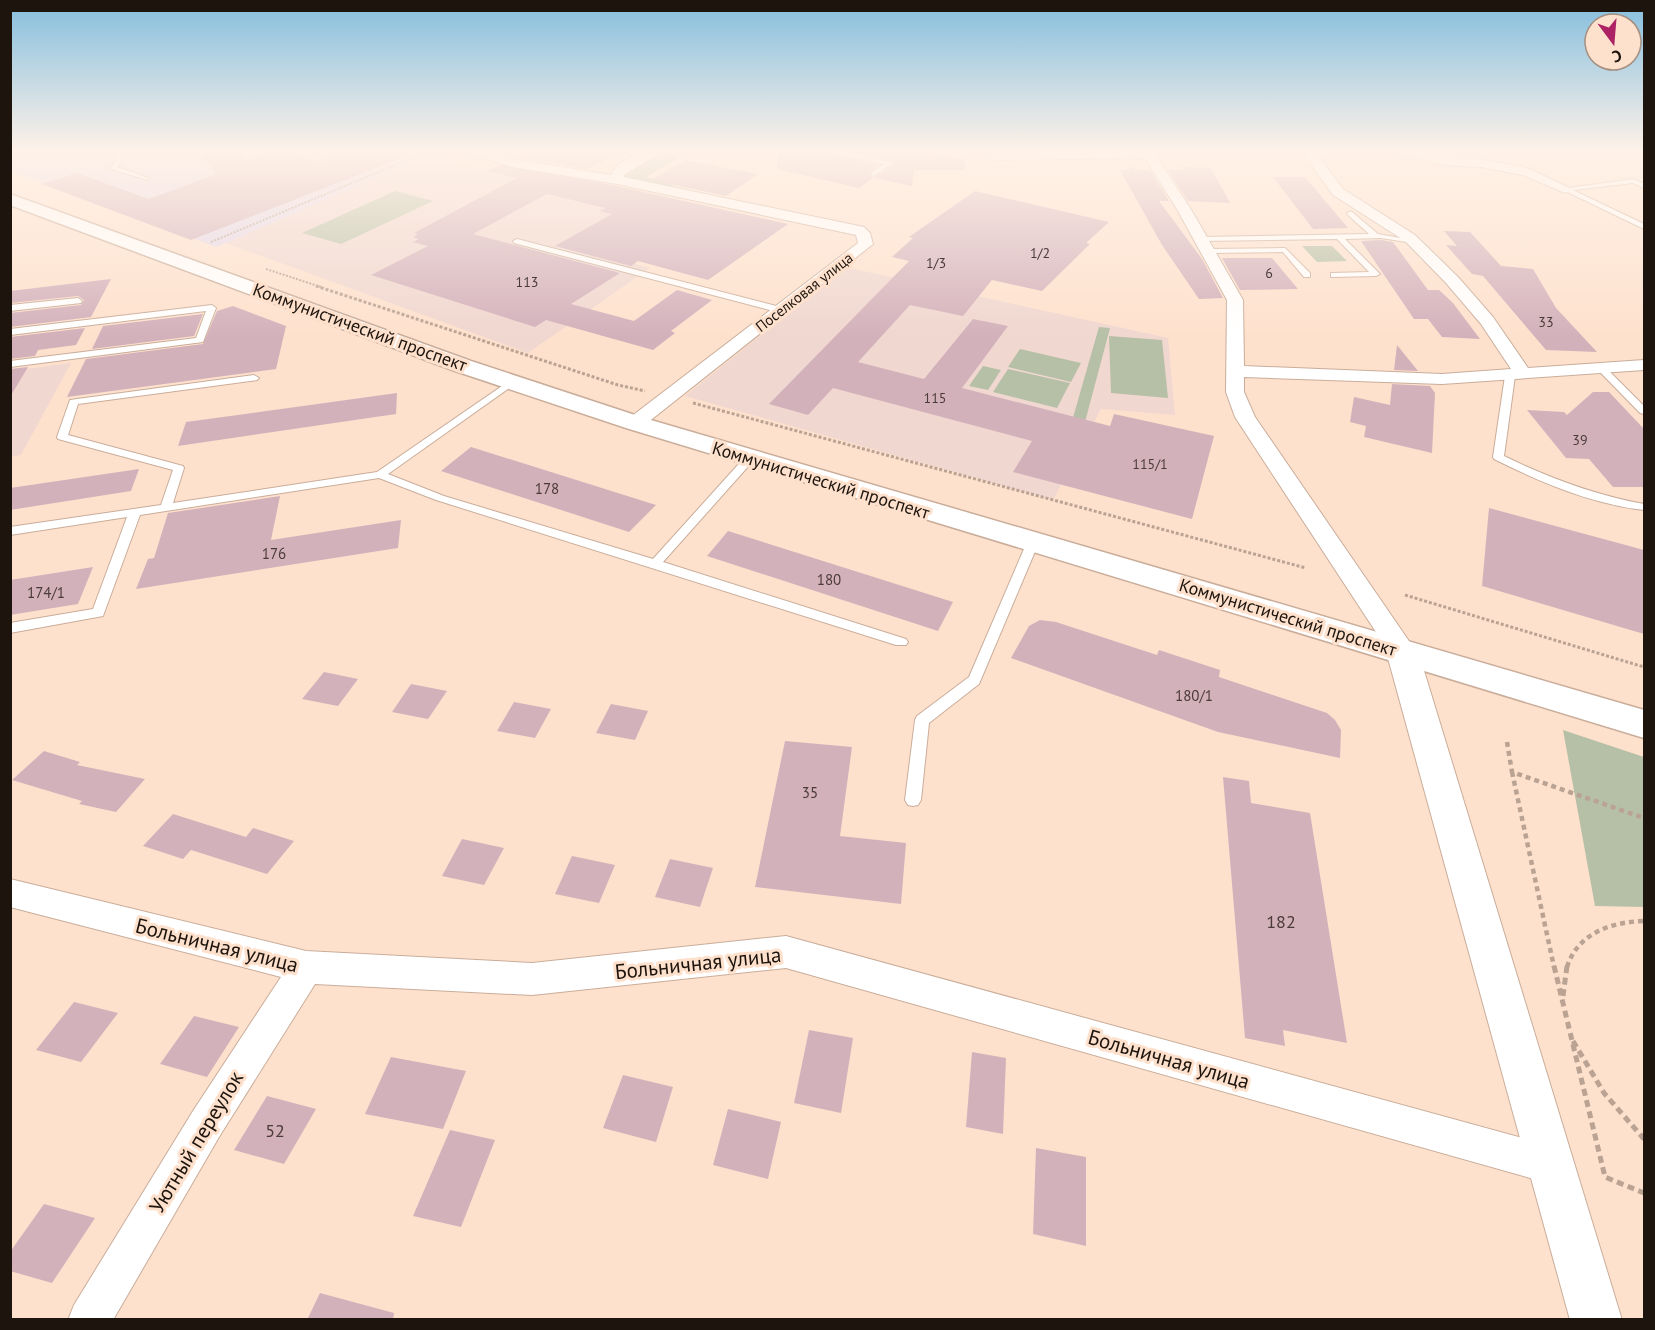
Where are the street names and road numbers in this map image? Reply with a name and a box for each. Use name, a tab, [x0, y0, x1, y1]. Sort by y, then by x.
street label: Поселковая улица	[751, 248, 857, 336]
street label: Коммунистический проспект	[250, 278, 471, 377]
street label: Коммунистический проспект	[710, 436, 933, 524]
street label: Коммунистический проспект	[1177, 573, 1400, 661]
street label: Больничная улица	[133, 912, 301, 978]
street label: Больничная улица	[614, 941, 782, 985]
street label: Больничная улица	[1085, 1023, 1253, 1095]
street label: Уютный переулок	[143, 1066, 249, 1218]

